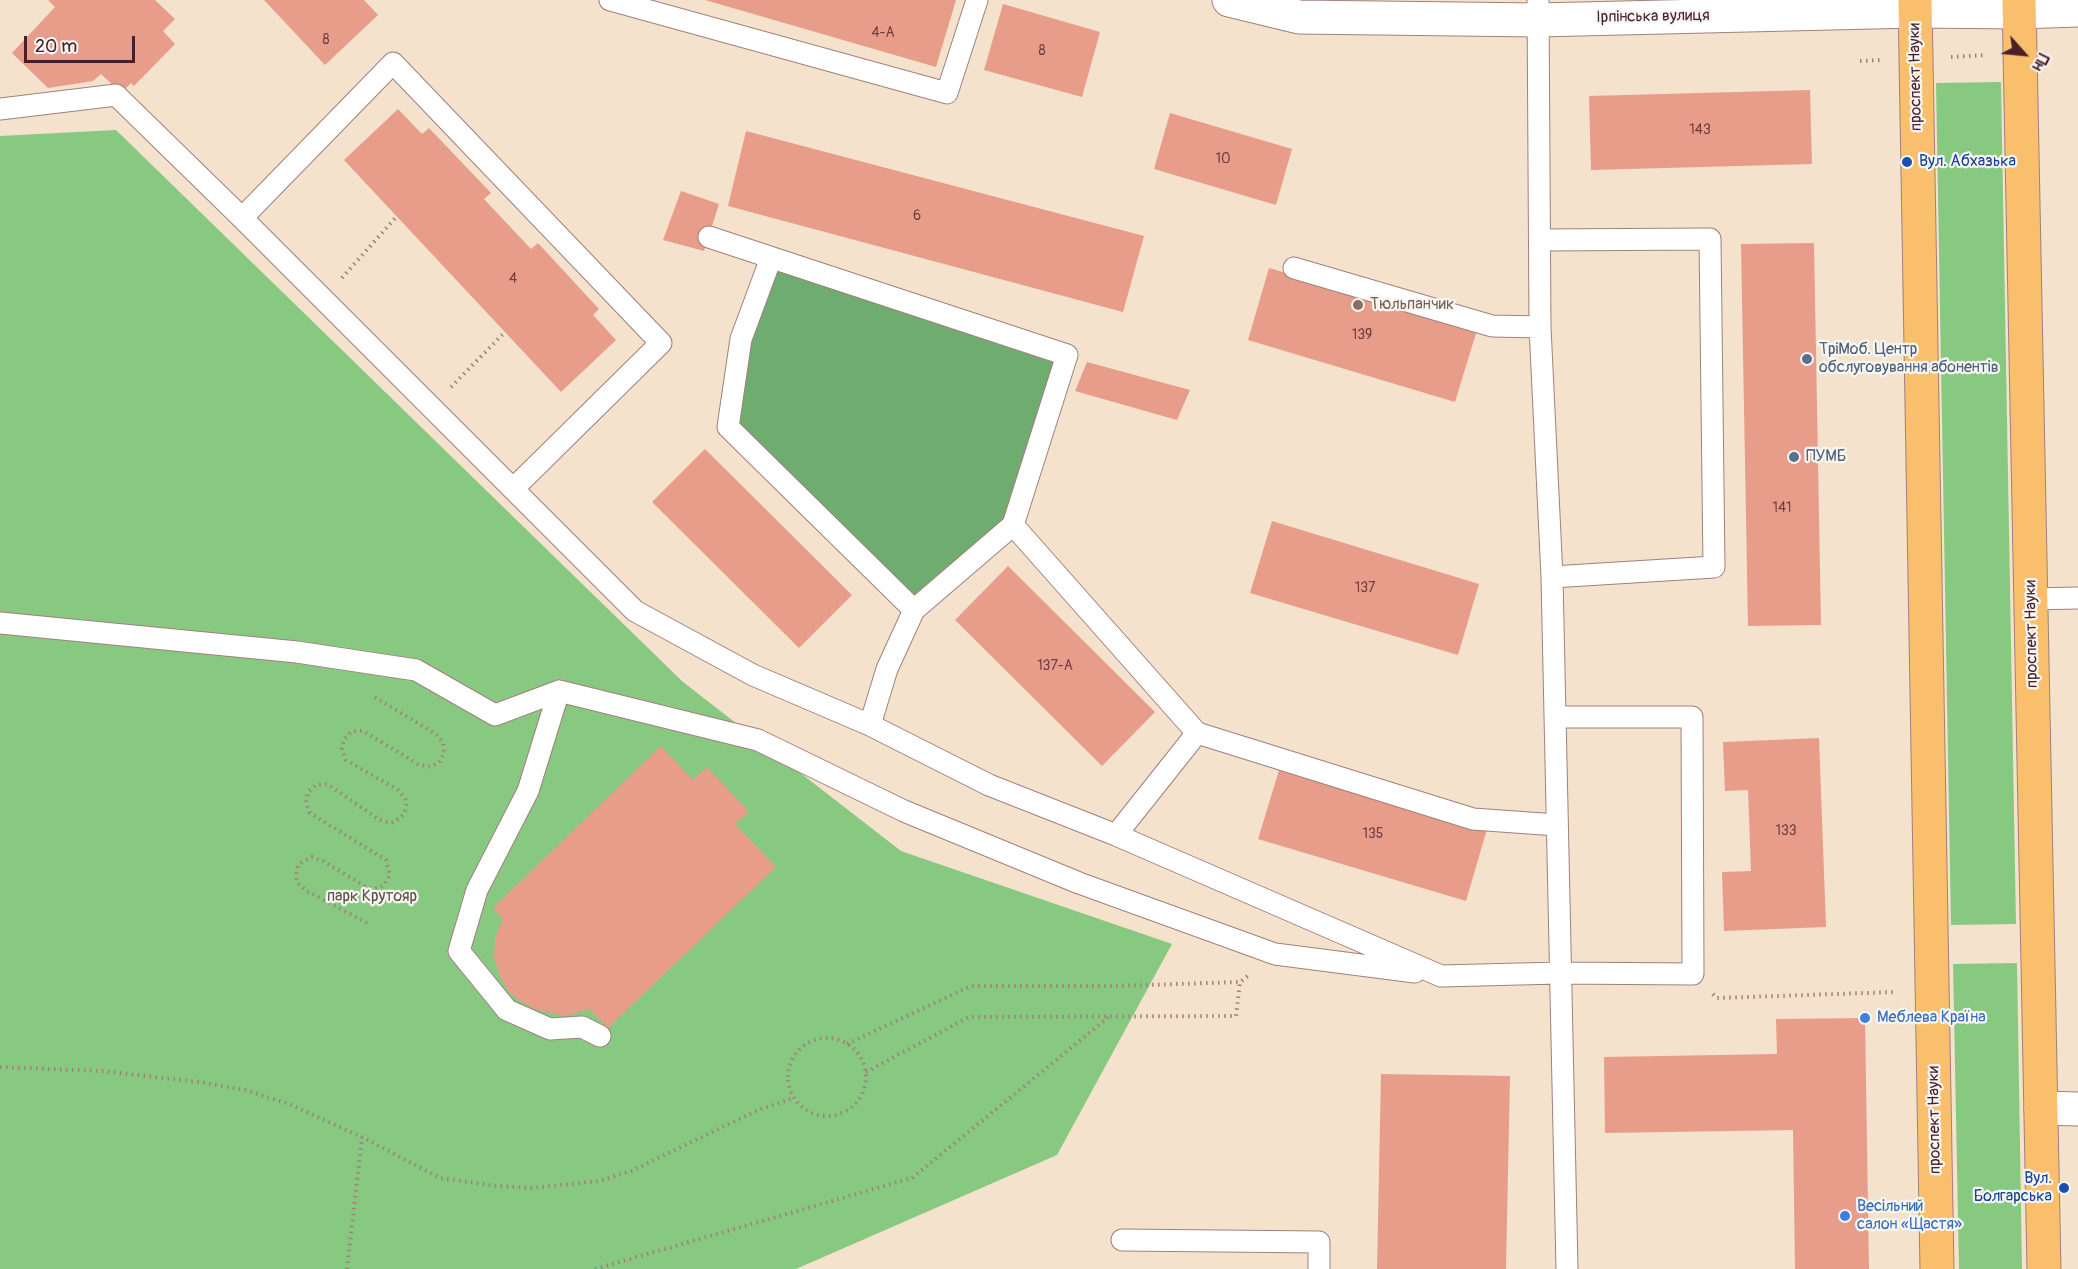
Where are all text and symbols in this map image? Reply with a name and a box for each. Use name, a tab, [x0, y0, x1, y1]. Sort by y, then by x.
street label: Ірпінська вулиця	[1596, 6, 1710, 28]
street label: проспект Науки	[1905, 23, 1927, 131]
scale bar	[27, 24, 138, 62]
north arrow	[1994, 24, 2054, 84]
house number: 4-А	[871, 25, 895, 41]
house number: 8	[322, 32, 330, 48]
text: 20 m	[35, 35, 77, 58]
house number: 8	[1038, 43, 1046, 59]
text: Пн	[2027, 50, 2053, 75]
house number: 143	[1689, 122, 1711, 138]
house number: 10	[1215, 151, 1231, 167]
place label: Вул. Абхазька	[1919, 152, 2016, 172]
marker: Вул. Абхазька	[1900, 155, 1914, 169]
house number: 6	[913, 208, 921, 224]
house number: 4	[509, 271, 517, 287]
place label: Тюльпанчик	[1370, 295, 1454, 315]
marker: Тюльпанчик	[1351, 298, 1365, 312]
house number: 139	[1352, 327, 1372, 343]
place label: ТріМоб. Центр обслуговування абонентів	[1819, 340, 1999, 378]
marker: ТріМоб. Центр обслуговування абонентів	[1800, 352, 1814, 366]
place label: ПУМБ	[1806, 447, 1846, 467]
marker: ПУМБ	[1787, 450, 1801, 464]
house number: 141	[1772, 500, 1792, 516]
house number: 137	[1355, 580, 1375, 596]
street label: проспект Науки	[2021, 580, 2043, 688]
house number: 137-А	[1037, 658, 1073, 674]
house number: 133	[1775, 823, 1797, 839]
house number: 135	[1363, 826, 1383, 842]
park label: парк Крутояр	[327, 887, 417, 907]
place label: Меблева Країна	[1877, 1008, 1986, 1028]
marker: Меблева Країна	[1858, 1011, 1872, 1025]
street label: проспект Науки	[1924, 1066, 1946, 1174]
place label: Вул. Болгарська	[1974, 1169, 2052, 1207]
marker: Вул. Болгарська	[2057, 1181, 2071, 1195]
place label: Весільний салон «Щастя»	[1857, 1197, 1962, 1235]
marker: Весільний салон «Щастя»	[1838, 1209, 1852, 1223]

